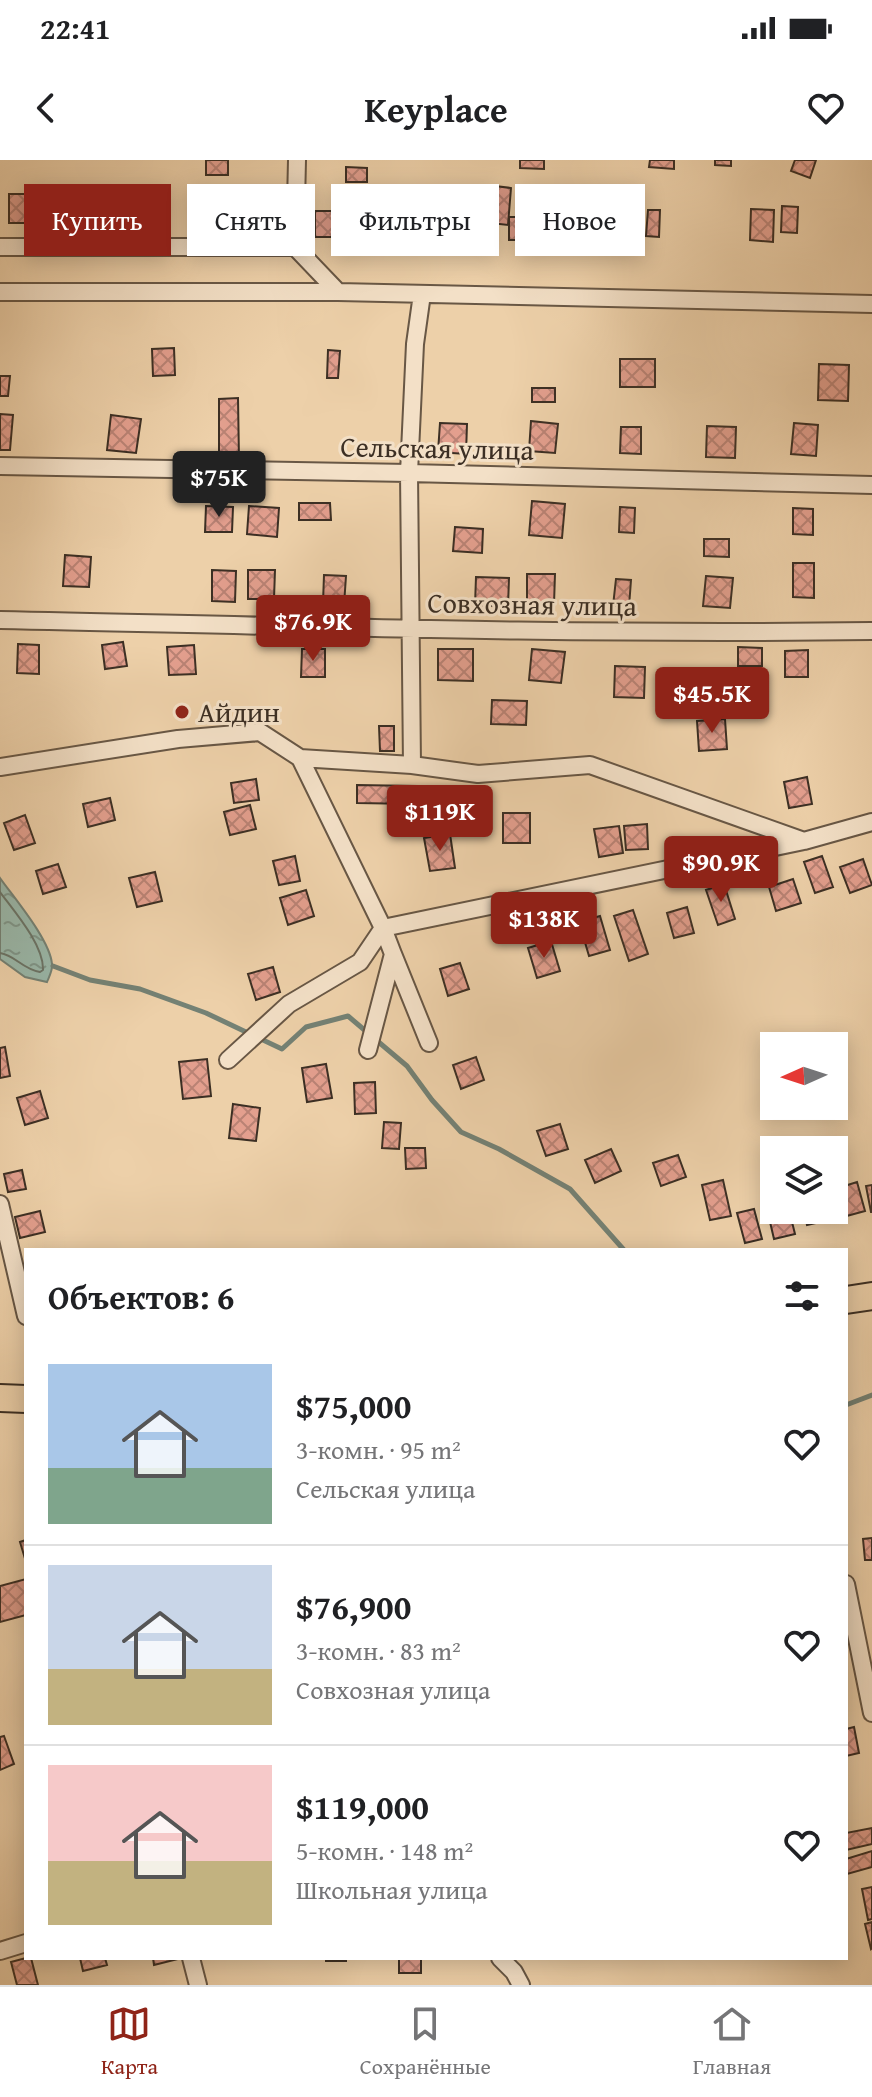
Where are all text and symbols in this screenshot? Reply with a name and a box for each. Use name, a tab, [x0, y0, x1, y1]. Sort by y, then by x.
text: 22:41	[40, 6, 111, 50]
text: Keyplace	[364, 82, 508, 135]
icon: back	[24, 86, 68, 130]
icon: heart	[804, 86, 848, 130]
chip: Купить	[24, 184, 171, 256]
chip: Снять	[187, 184, 315, 256]
chip: Фильтры	[331, 184, 499, 256]
chip: Новое	[515, 184, 645, 256]
street label: Сельская улица	[340, 425, 535, 470]
pin: $75K	[172, 451, 266, 519]
text: $75K	[191, 457, 247, 496]
street label: Совхозная улица	[427, 581, 638, 626]
pin: $76.9K	[248, 595, 378, 663]
text: $76.9K	[274, 601, 352, 640]
pin: $45.5K	[647, 667, 777, 735]
text: $45.5K	[673, 673, 751, 712]
place label: Айдин	[198, 691, 280, 732]
marker: Айдин	[173, 703, 191, 721]
pin: $119K	[384, 785, 496, 853]
text: $119K	[405, 791, 475, 830]
pin: $90.9K	[656, 836, 786, 904]
text: $90.9K	[682, 842, 760, 881]
pin: $138K	[488, 892, 600, 960]
text: $138K	[509, 898, 579, 937]
north arrow	[760, 1032, 848, 1120]
map controls	[760, 1032, 848, 1224]
button: layers	[760, 1136, 848, 1224]
text: Объектов: 6	[48, 1272, 234, 1321]
icon: filters	[780, 1274, 824, 1318]
text: $75,000	[296, 1381, 411, 1430]
icon: home	[112, 1396, 208, 1492]
icon: heart	[780, 1422, 824, 1466]
text: 3-комн. · 95 m²	[296, 1430, 461, 1469]
text: Сельская улица	[296, 1469, 476, 1508]
text: $76,900	[296, 1582, 411, 1631]
icon: home	[112, 1597, 208, 1693]
icon: heart	[780, 1623, 824, 1667]
text: 3-комн. · 83 m²	[296, 1631, 461, 1670]
text: Совхозная улица	[296, 1670, 490, 1709]
text: $119,000	[296, 1782, 429, 1831]
icon: home	[112, 1797, 208, 1893]
icon: heart	[780, 1823, 824, 1867]
text: 5-комн. · 148 m²	[296, 1831, 473, 1870]
text: Школьная улица	[296, 1870, 488, 1909]
tab: Карта	[101, 2002, 158, 2082]
tab: Сохранённые	[360, 2002, 491, 2082]
tab: Главная	[693, 2002, 771, 2082]

